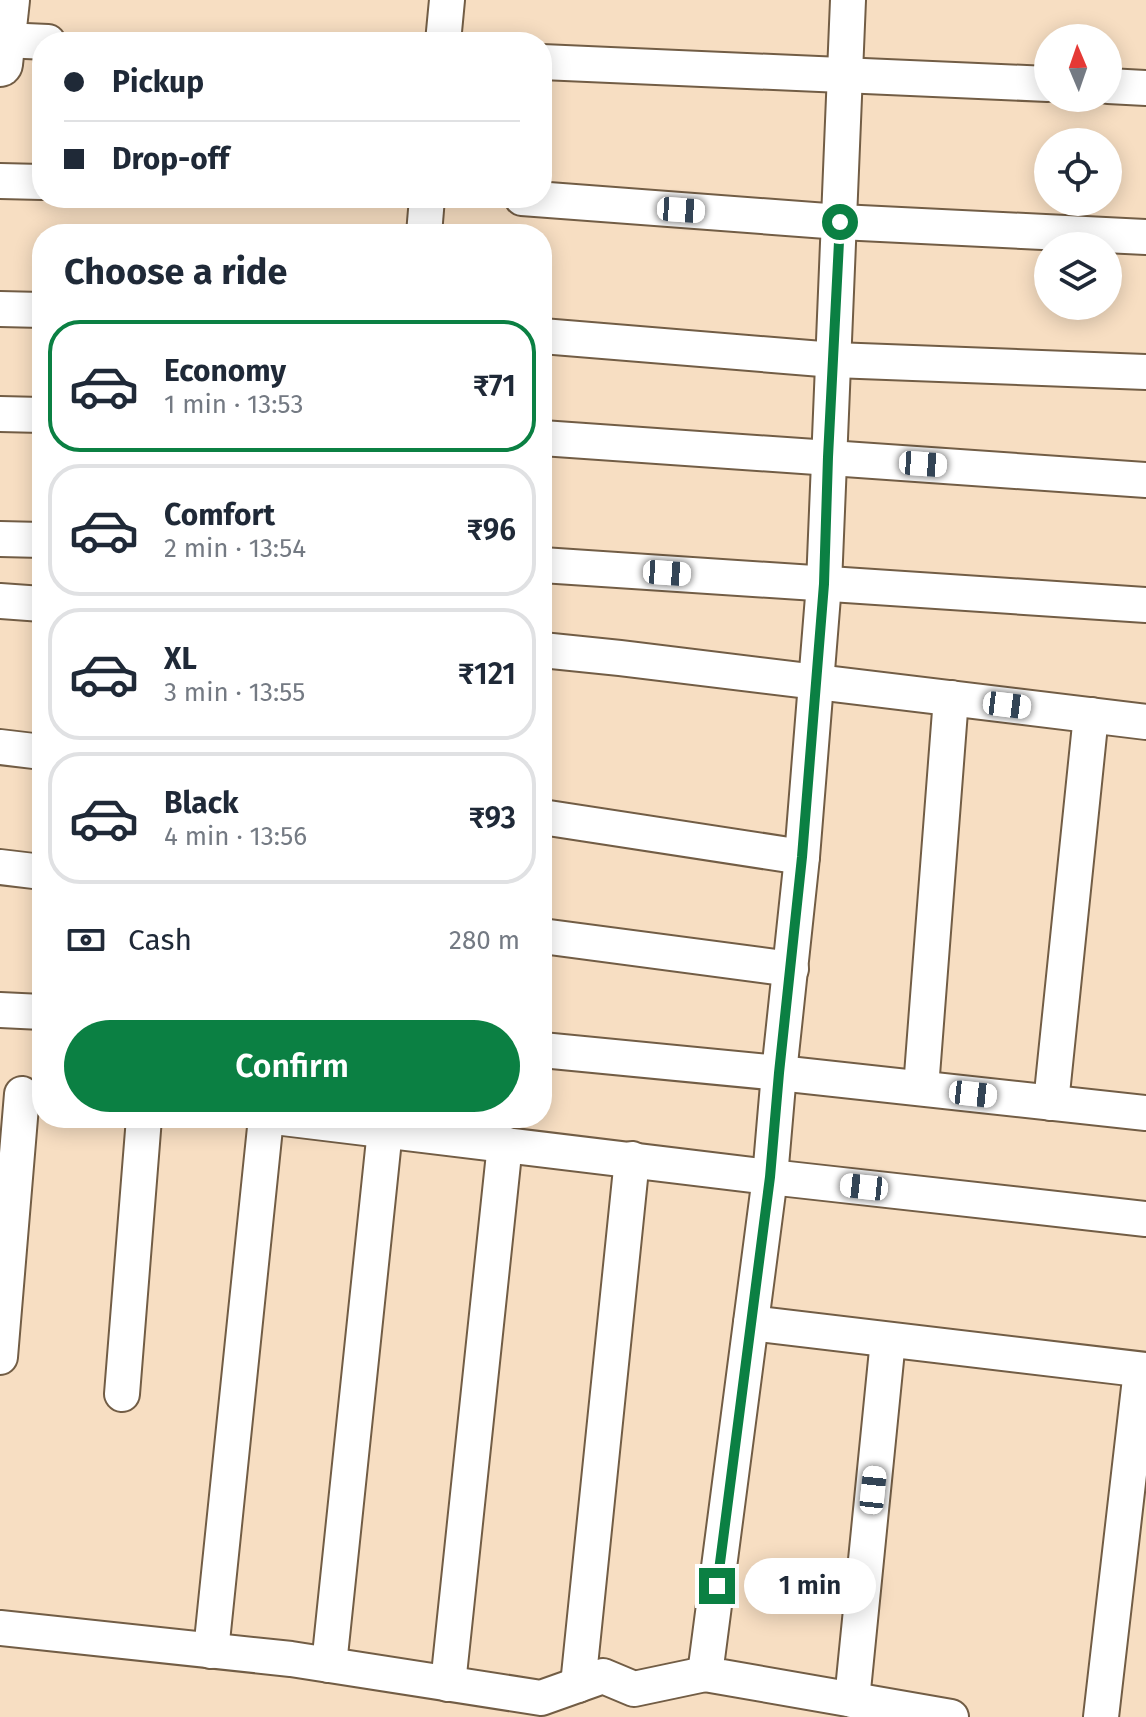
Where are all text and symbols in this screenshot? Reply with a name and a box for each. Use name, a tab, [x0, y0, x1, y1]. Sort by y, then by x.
north arrow	[1034, 24, 1122, 112]
map controls	[1034, 24, 1122, 320]
text: Pickup	[112, 64, 204, 100]
button: locate	[1034, 128, 1122, 216]
text: Drop-off	[112, 141, 229, 177]
car	[656, 196, 706, 224]
route start	[822, 204, 858, 240]
button: layers	[1034, 232, 1122, 320]
text: Choose a ride	[64, 250, 287, 294]
icon: car	[68, 350, 140, 422]
text: Economy	[164, 353, 286, 389]
text: ₹71	[473, 368, 516, 404]
text: 1 min · 13:53	[164, 389, 303, 420]
car	[898, 450, 948, 478]
icon: car	[68, 494, 140, 566]
text: Comfort	[164, 497, 275, 533]
text: ₹96	[467, 512, 516, 548]
text: 2 min · 13:54	[164, 533, 306, 564]
car	[642, 559, 692, 587]
icon: car	[68, 638, 140, 710]
text: XL	[164, 641, 197, 677]
text: ₹121	[458, 656, 516, 692]
text: 3 min · 13:55	[164, 677, 305, 708]
car	[982, 690, 1032, 720]
icon: car	[68, 782, 140, 854]
text: Black	[164, 785, 239, 821]
text: ₹93	[468, 800, 516, 836]
text: 4 min · 13:56	[164, 821, 307, 852]
icon: cash	[64, 918, 108, 962]
text: Cash	[128, 922, 192, 958]
text: 280 m	[449, 925, 520, 956]
button: Confirm	[64, 1020, 520, 1112]
car	[948, 1080, 998, 1108]
car	[839, 1173, 889, 1201]
car	[859, 1465, 887, 1515]
callout: 1 min	[745, 1558, 877, 1614]
route end	[699, 1568, 735, 1604]
text: 1 min	[779, 1570, 841, 1601]

